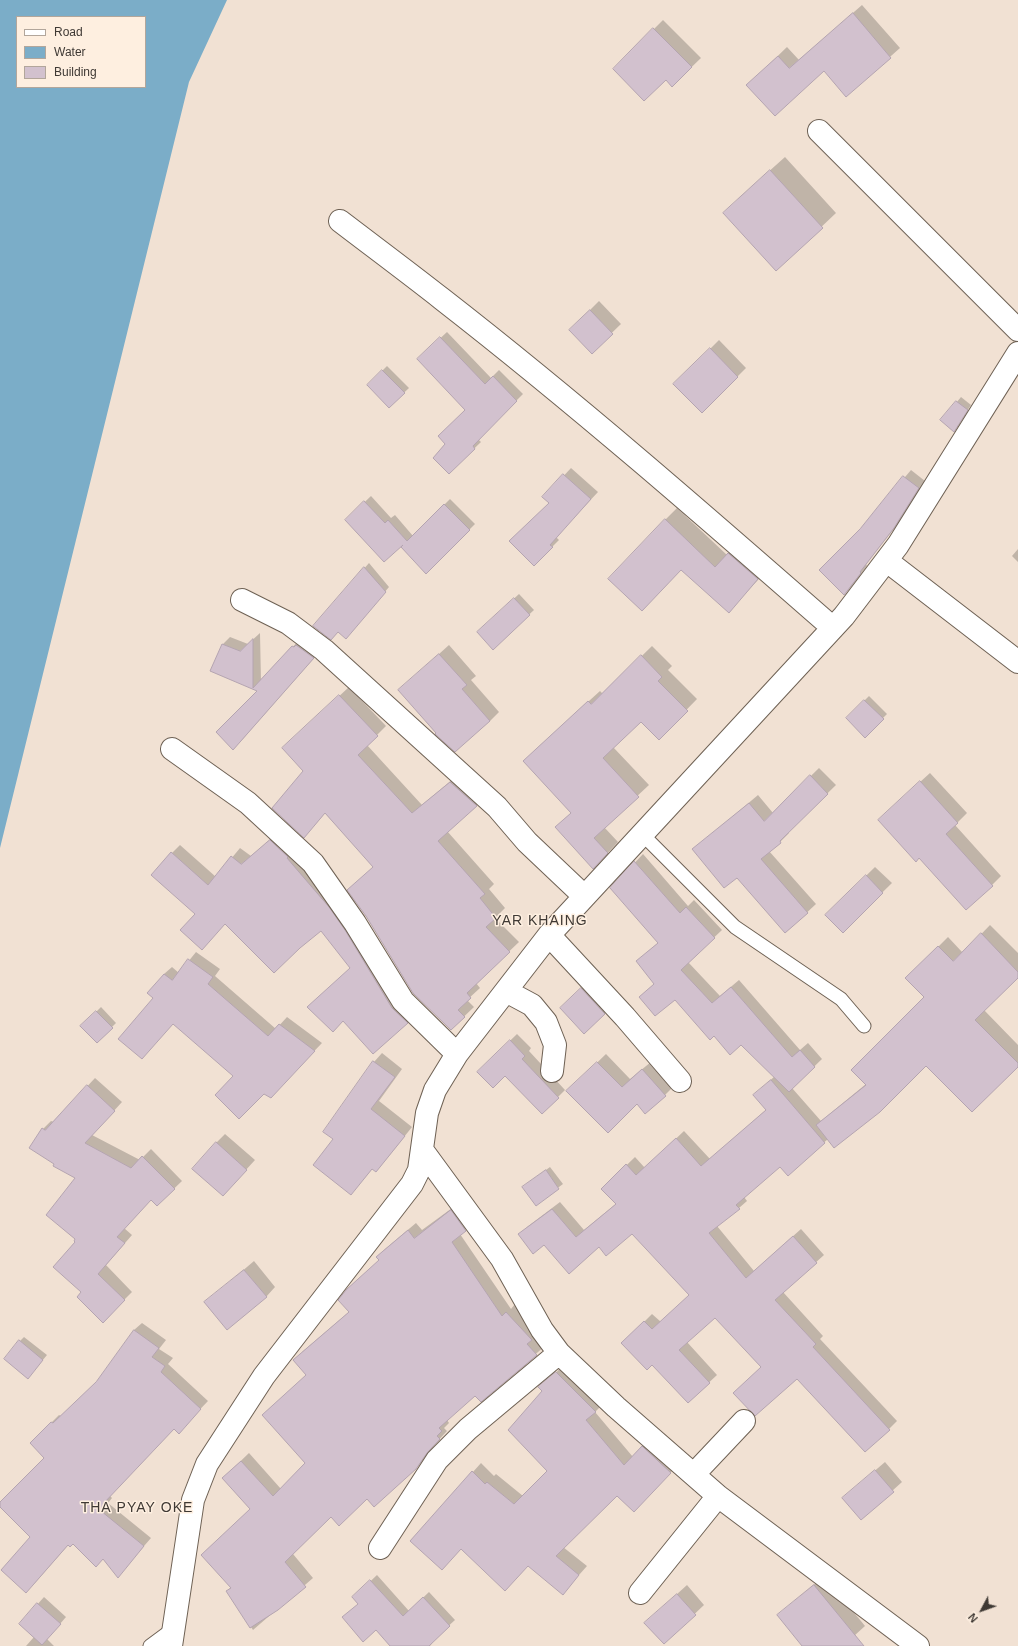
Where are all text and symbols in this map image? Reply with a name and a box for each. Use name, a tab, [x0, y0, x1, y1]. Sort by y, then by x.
legend	[16, 16, 146, 88]
text: Road	[54, 25, 83, 39]
text: Water	[54, 45, 86, 59]
text: Building	[54, 65, 97, 79]
district label: YAR KHAING	[492, 913, 588, 929]
district label: THA PYAY OKE	[81, 1500, 193, 1516]
north arrow	[962, 1590, 1002, 1630]
text: N	[966, 1611, 980, 1625]

